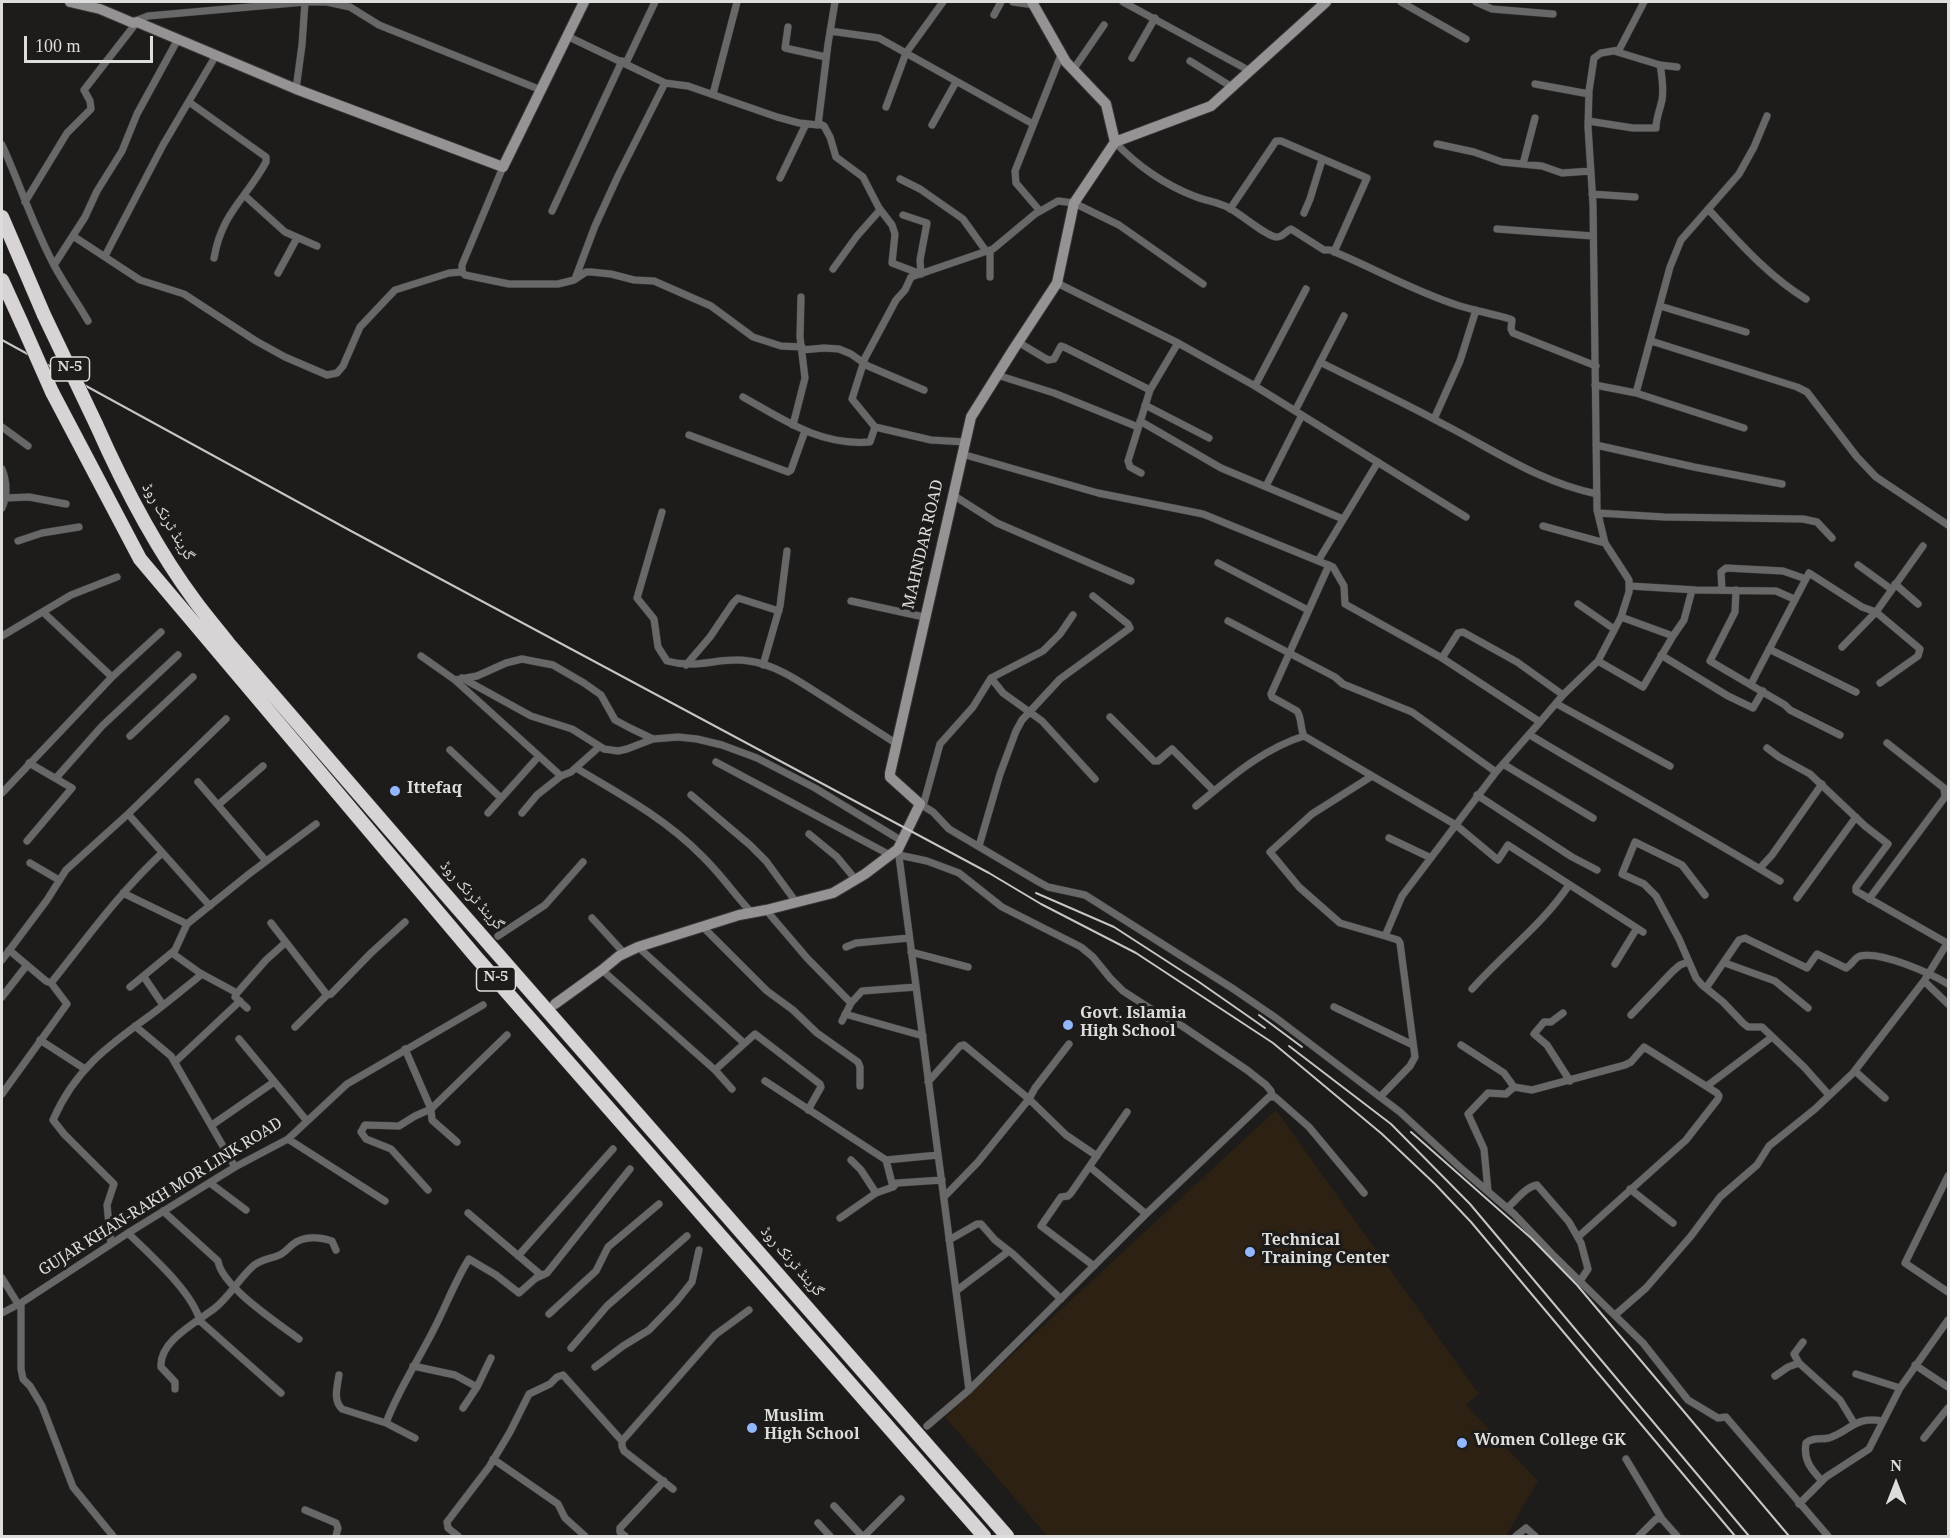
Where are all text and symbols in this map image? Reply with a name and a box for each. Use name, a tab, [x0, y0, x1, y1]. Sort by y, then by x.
scale bar	[27, 24, 156, 62]
text: 100 m	[35, 36, 81, 56]
road number: N-5	[50, 357, 90, 381]
street label: MAHNDAR ROAD	[902, 478, 950, 612]
street label: گرینڈ ٹرنک روڈ	[135, 481, 197, 565]
place label: Ittefaq	[407, 781, 462, 801]
marker: Ittefaq	[388, 784, 402, 798]
street label: گرینڈ ٹرنک روڈ	[434, 858, 506, 936]
road number: N-5	[476, 967, 516, 991]
place label: Govt. Islamia High School	[1080, 1006, 1186, 1044]
marker: Govt. Islamia High School	[1061, 1018, 1075, 1032]
street label: GUJAR KHAN-RAKH MOR LINK ROAD	[37, 1116, 287, 1282]
street label: گرینڈ ٹرنک روڈ	[754, 1224, 826, 1302]
place label: Technical Training Center	[1262, 1233, 1390, 1271]
marker: Technical Training Center	[1243, 1245, 1257, 1259]
place label: Muslim High School	[764, 1409, 860, 1447]
marker: Muslim High School	[745, 1421, 759, 1435]
place label: Women College GK	[1474, 1433, 1626, 1453]
marker: Women College GK	[1455, 1436, 1469, 1450]
north arrow	[1866, 1454, 1926, 1514]
text: N	[1890, 1457, 1902, 1474]

